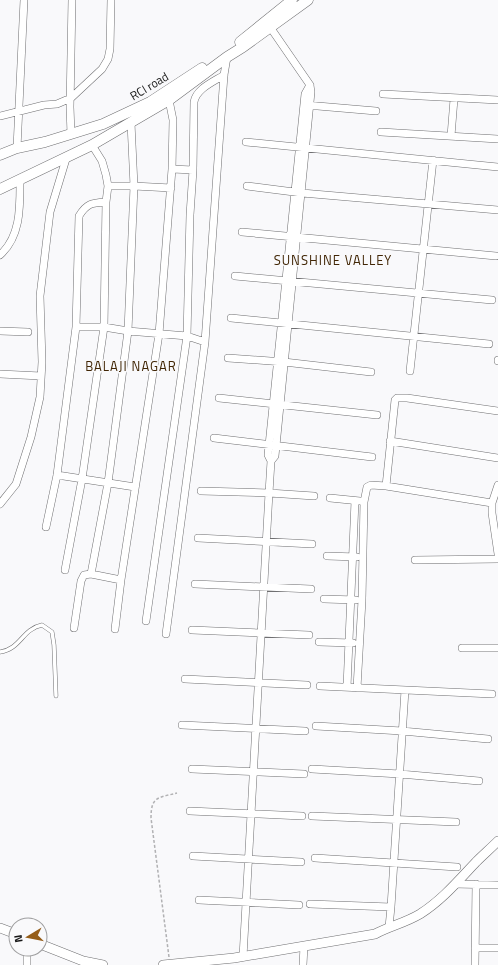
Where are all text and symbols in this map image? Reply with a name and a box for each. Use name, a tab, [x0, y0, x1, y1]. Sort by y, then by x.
street label: RCI road	[126, 67, 172, 105]
district label: SUNSHINE VALLEY	[274, 250, 392, 270]
district label: BALAJI NAGAR	[85, 356, 177, 376]
north arrow	[8, 917, 48, 957]
text: N	[10, 934, 27, 944]

